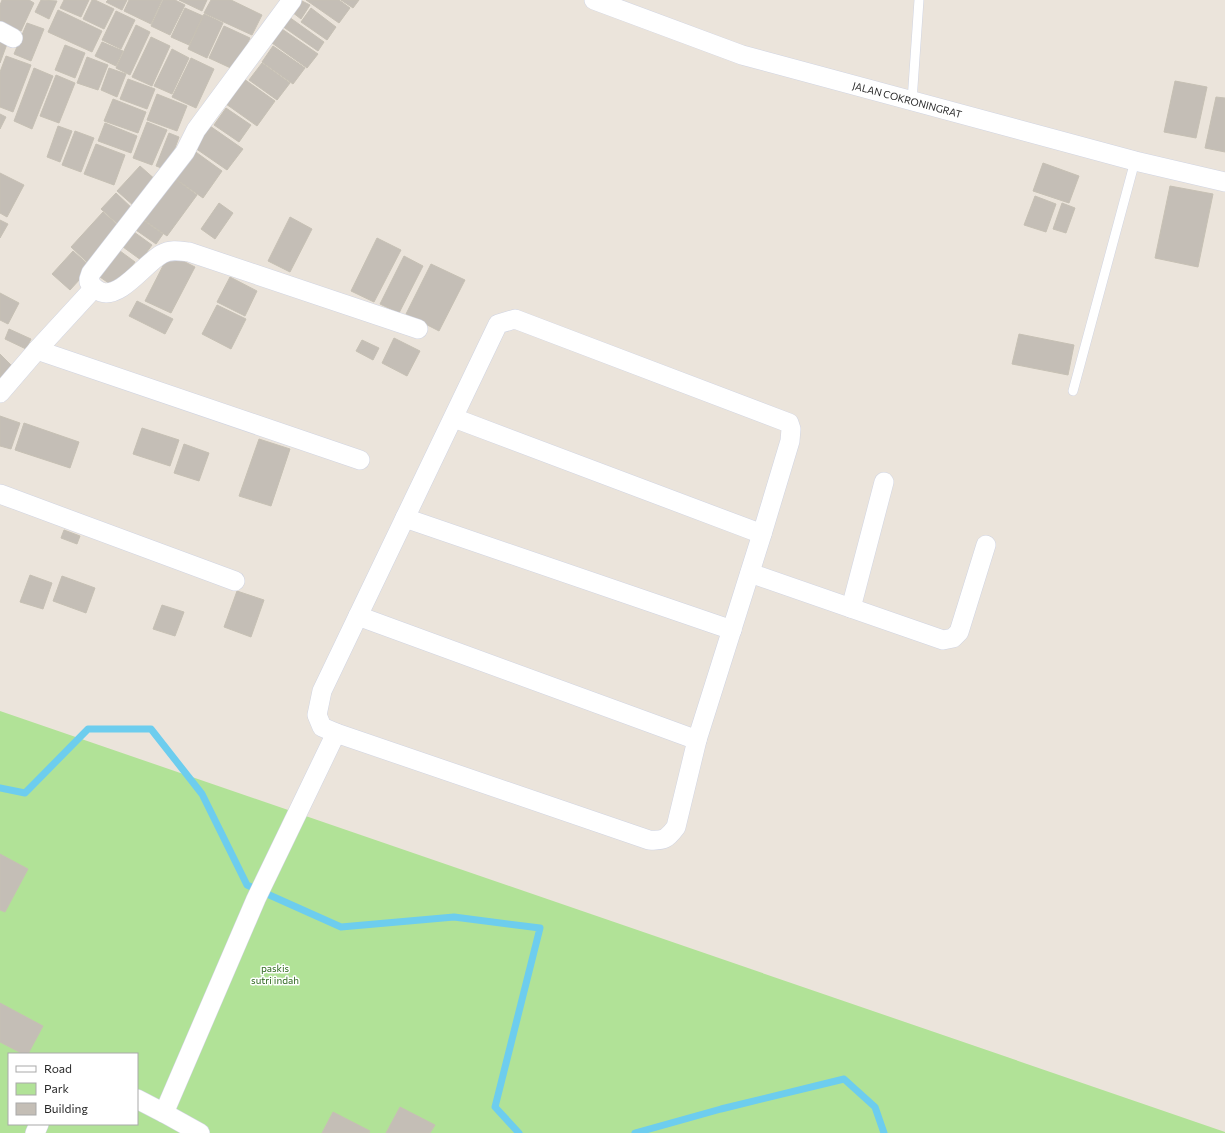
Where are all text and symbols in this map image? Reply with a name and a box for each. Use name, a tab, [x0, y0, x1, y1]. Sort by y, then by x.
street label: JALAN COKRONINGRAT	[851, 79, 964, 120]
park label: paskis sutri indah	[251, 962, 299, 986]
legend	[8, 1053, 138, 1125]
text: Road	[44, 1061, 72, 1075]
text: Park	[44, 1081, 70, 1095]
text: Building	[44, 1101, 88, 1115]

